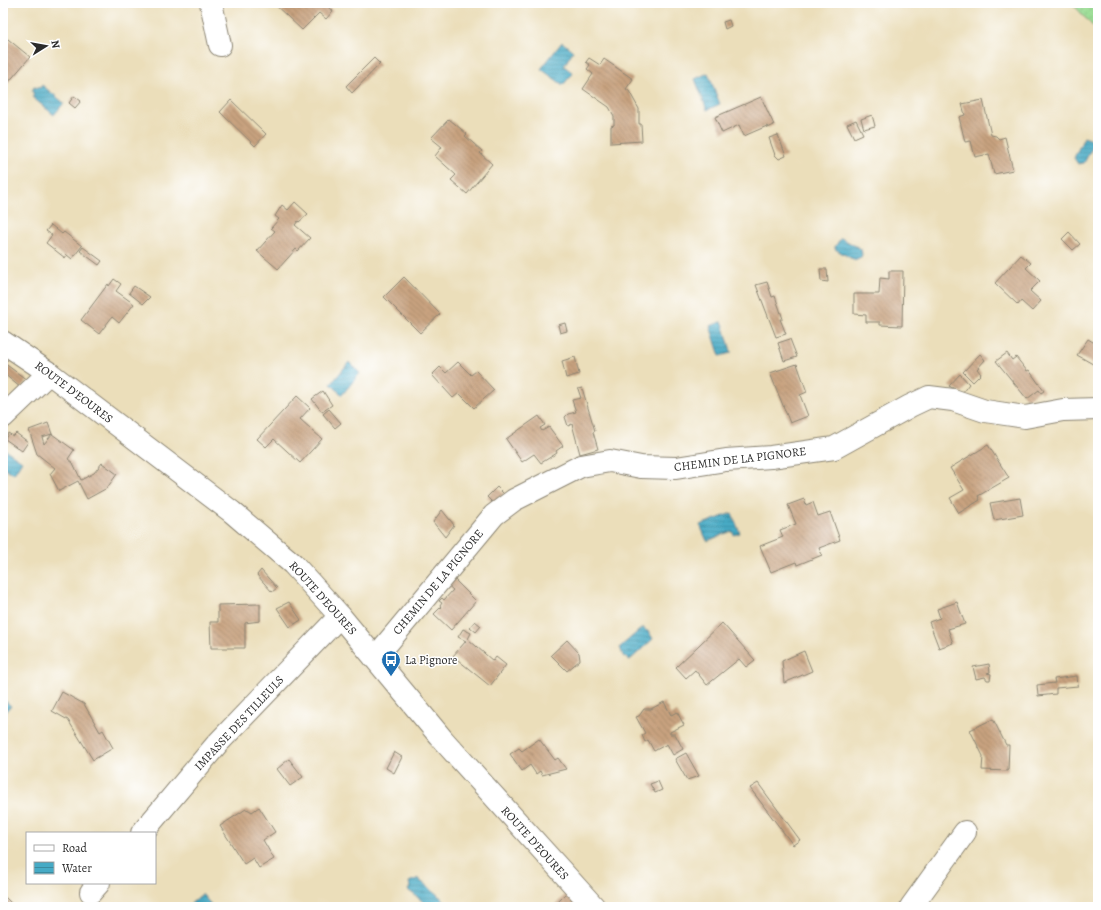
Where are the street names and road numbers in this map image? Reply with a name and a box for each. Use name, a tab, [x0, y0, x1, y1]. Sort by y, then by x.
street label: ROUTE D'EOURES	[32, 357, 116, 427]
street label: CHEMIN DE LA PIGNORE	[673, 443, 807, 475]
street label: CHEMIN DE LA PIGNORE	[389, 526, 487, 638]
street label: ROUTE D'EOURES	[286, 558, 360, 638]
street label: IMPASSE DES TILLEULS	[191, 672, 287, 774]
street label: ROUTE D'EOURES	[498, 803, 572, 883]

